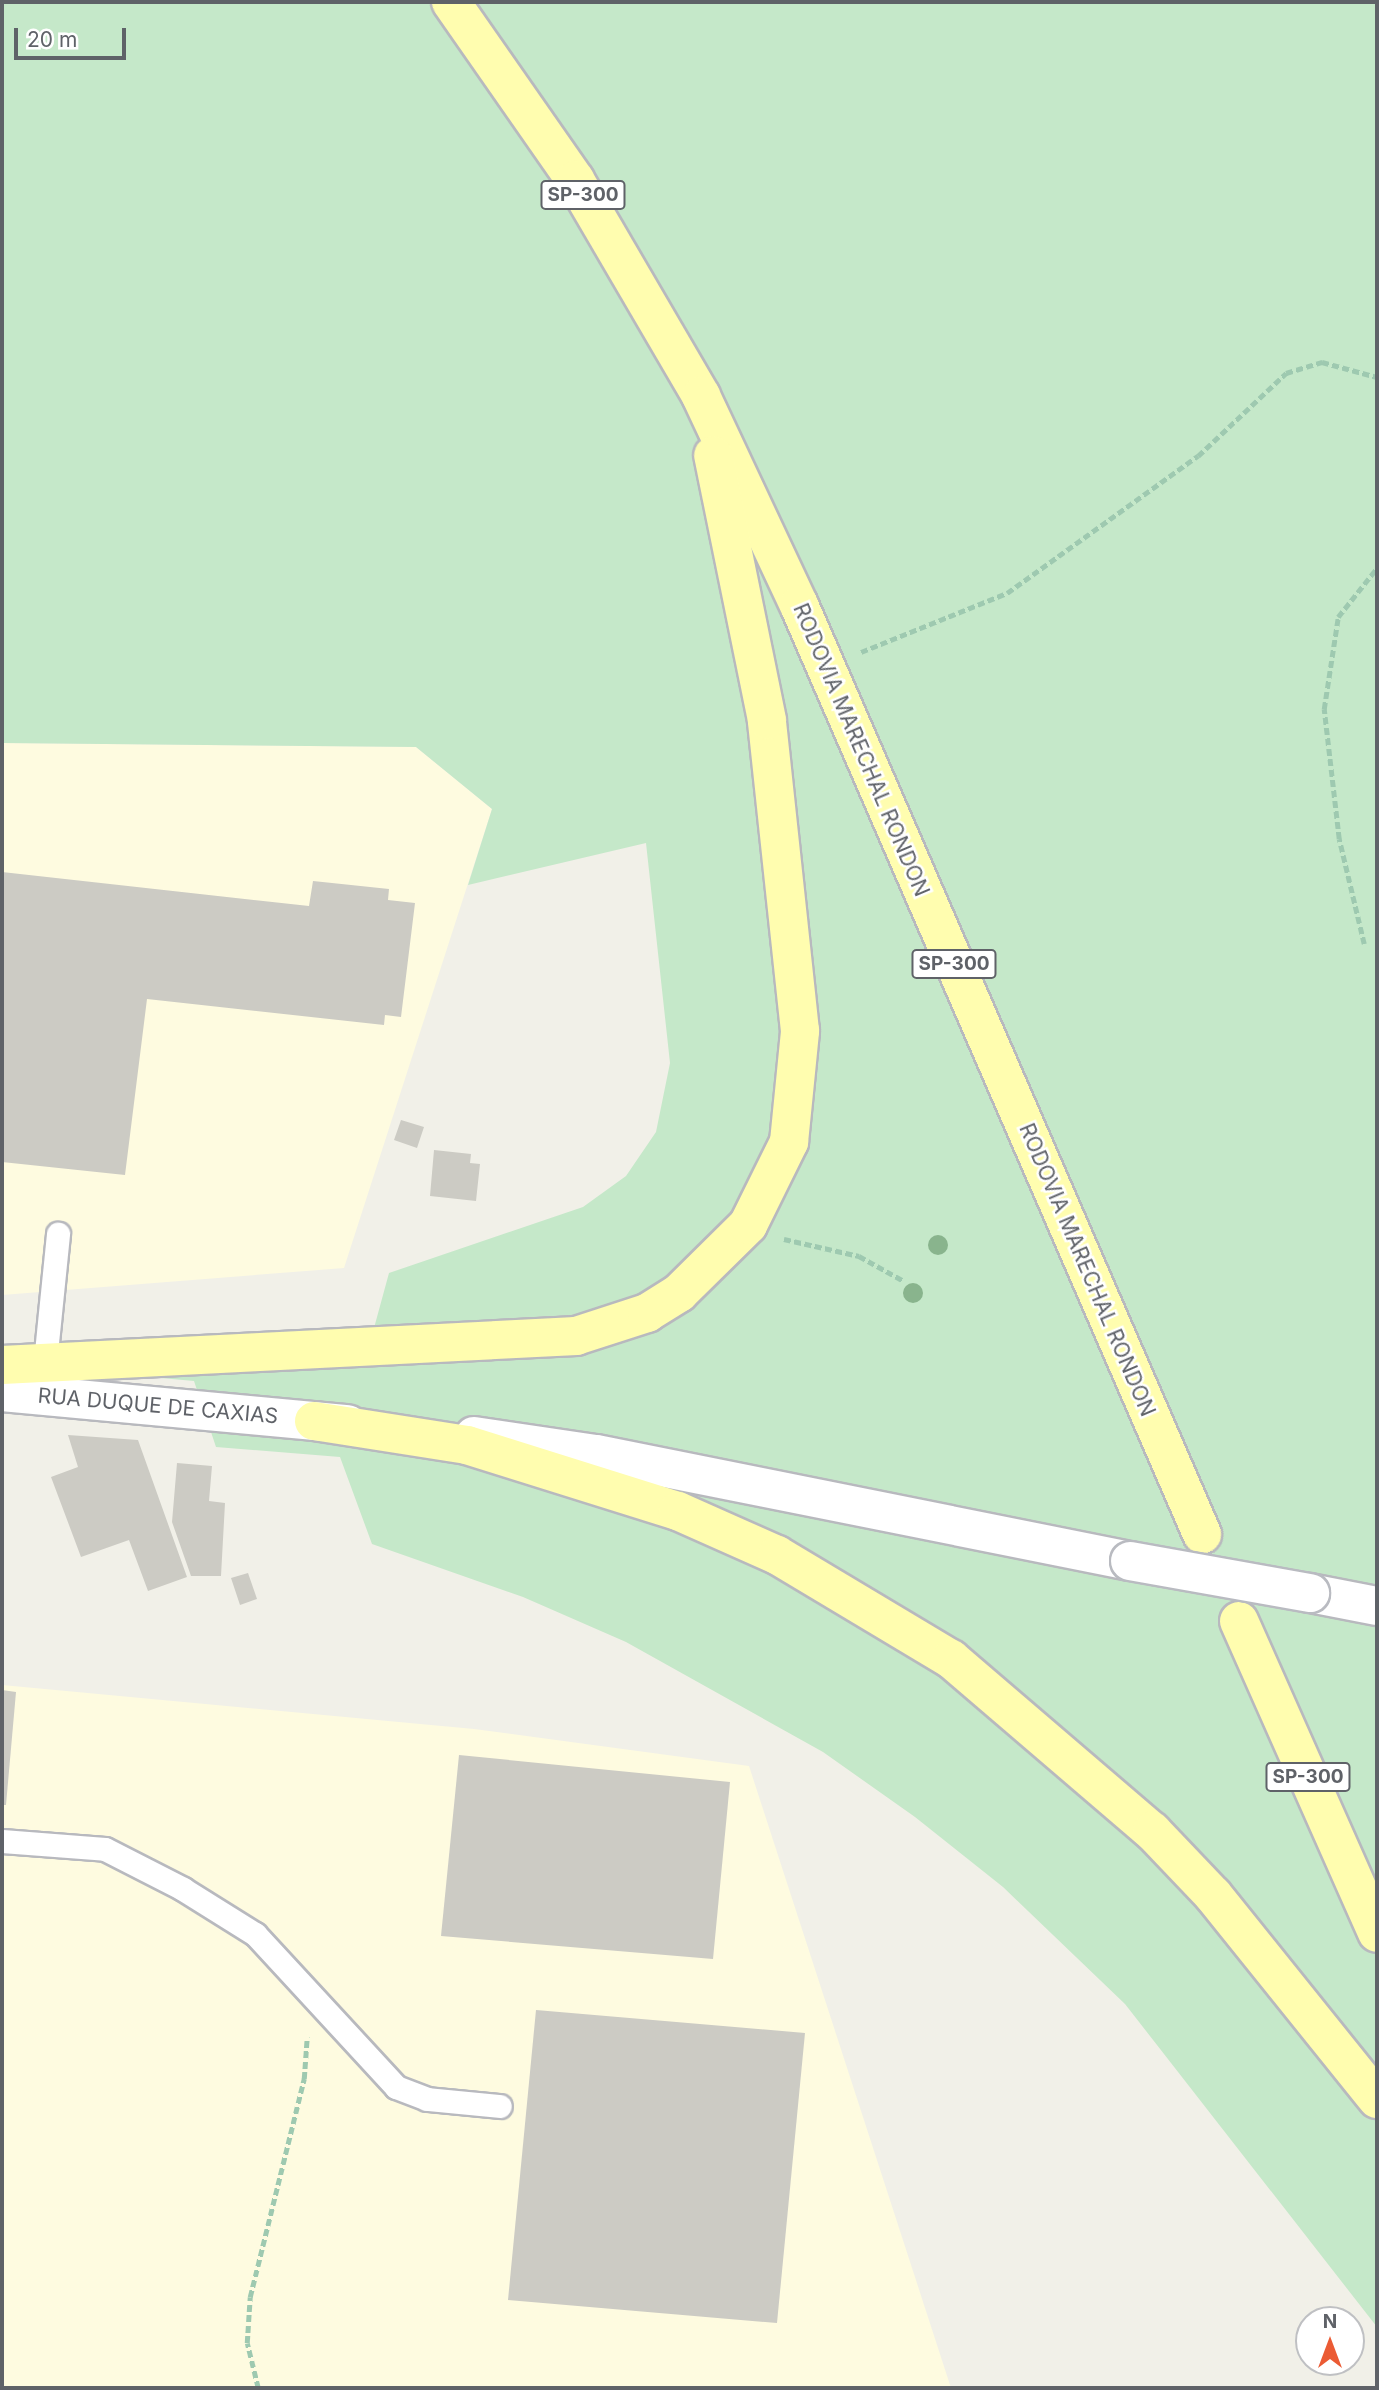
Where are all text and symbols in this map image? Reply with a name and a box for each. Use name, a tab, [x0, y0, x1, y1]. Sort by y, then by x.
scale bar	[18, 14, 130, 58]
text: 20 m	[27, 27, 77, 52]
road number: SP-300	[539, 180, 627, 210]
street label: RODOVIA MARECHAL RONDON	[788, 600, 934, 900]
road number: SP-300	[910, 948, 998, 980]
street label: RODOVIA MARECHAL RONDON	[1014, 1120, 1160, 1420]
street label: RUA DUQUE DE CAXIAS	[37, 1383, 279, 1429]
road number: SP-300	[1264, 1762, 1352, 1792]
north arrow	[1295, 2306, 1365, 2376]
text: N	[1323, 2310, 1337, 2333]

